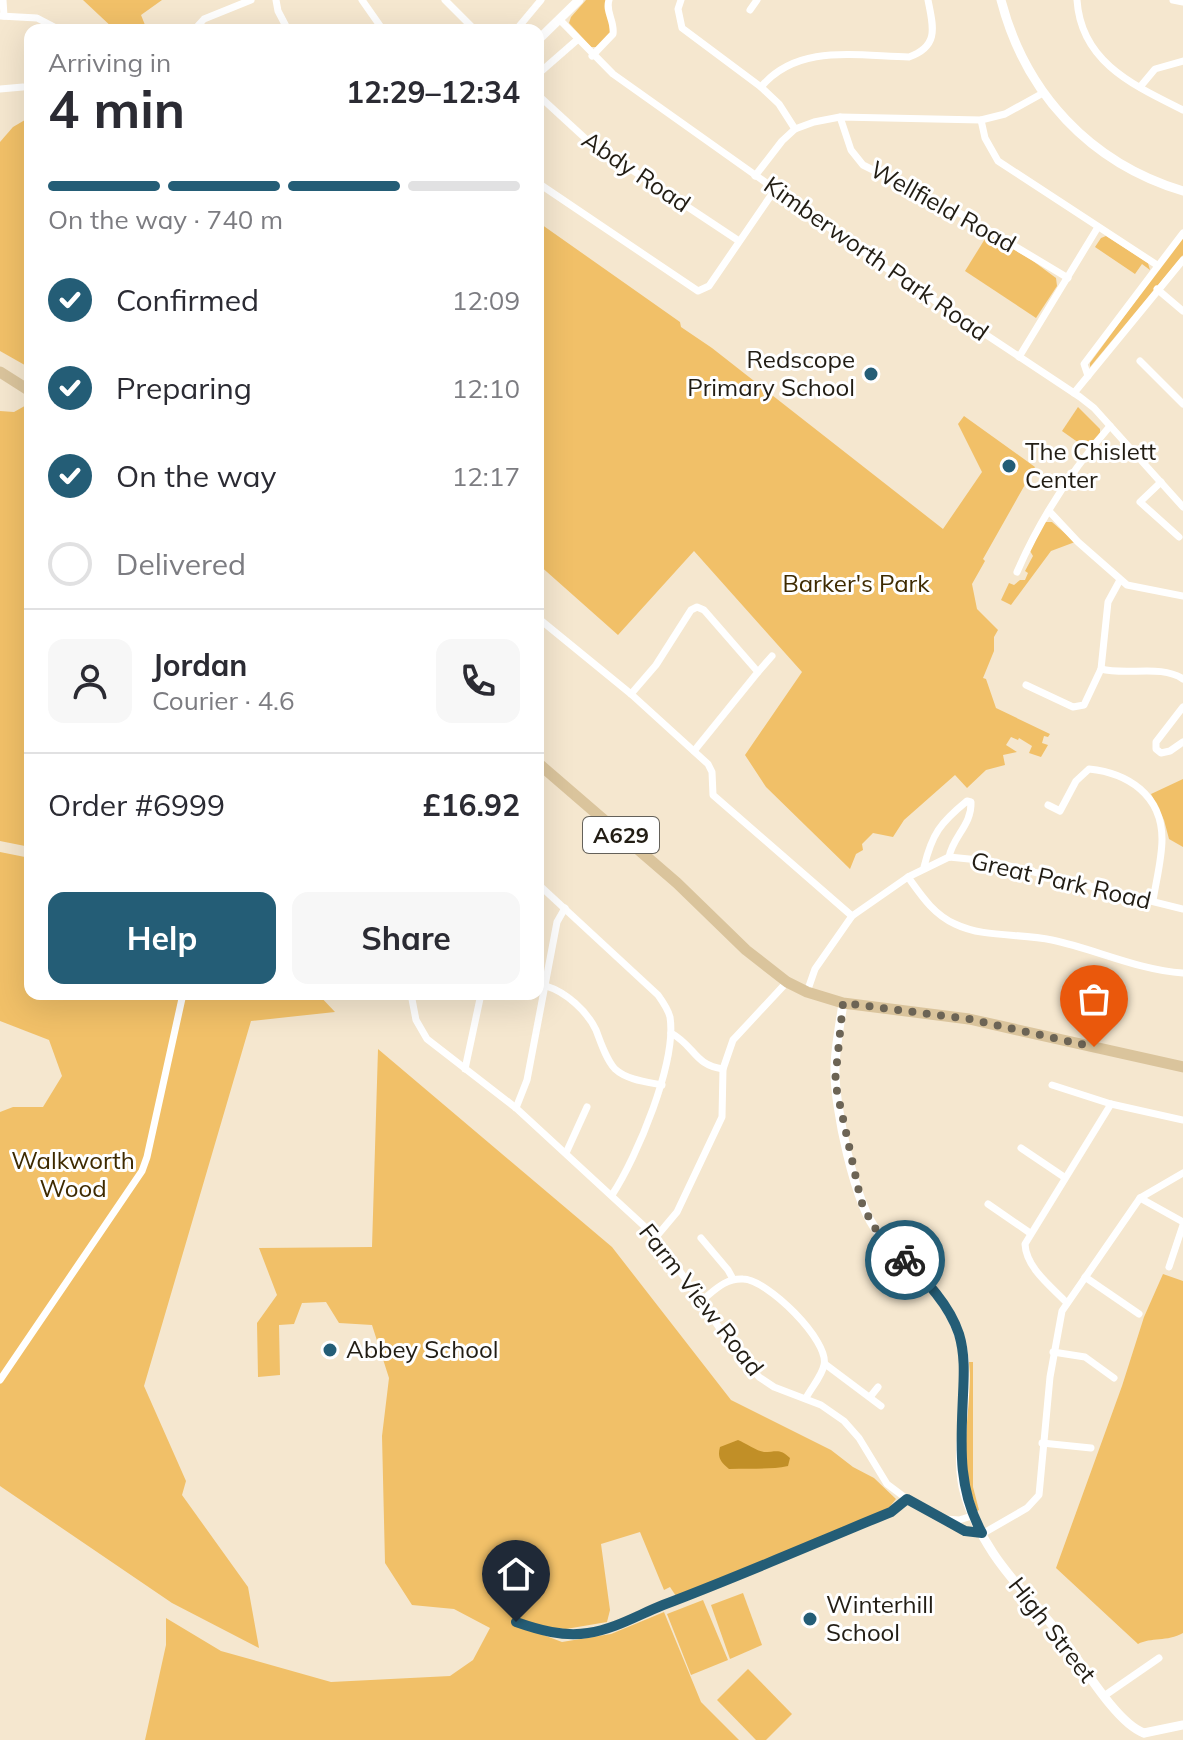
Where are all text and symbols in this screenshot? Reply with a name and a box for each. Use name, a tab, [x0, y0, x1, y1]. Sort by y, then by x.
text: Arriving in	[48, 46, 171, 79]
text: 12:29–12:34	[346, 73, 520, 111]
text: 4 min	[48, 76, 185, 141]
street label: Abdy Road	[577, 124, 696, 218]
street label: Wellfield Road	[865, 154, 1022, 258]
street label: Kimberworth Park Road	[759, 169, 995, 347]
text: On the way · 740 m	[48, 203, 283, 236]
icon: check	[48, 278, 92, 322]
text: Confirmed	[116, 281, 259, 319]
text: 12:09	[452, 284, 520, 317]
place label: Redscope Primary School	[687, 344, 855, 402]
marker: Redscope Primary School	[862, 365, 880, 383]
icon: check	[48, 366, 92, 410]
text: Preparing	[116, 369, 252, 407]
text: 12:10	[452, 372, 520, 405]
place label: The Chislett Center	[1025, 436, 1156, 494]
icon: check	[48, 454, 92, 498]
text: On the way	[116, 457, 276, 495]
marker: The Chislett Center	[1000, 457, 1018, 475]
text: 12:17	[452, 460, 520, 493]
text: Delivered	[116, 545, 246, 583]
park label: Barker's Park	[782, 568, 930, 598]
button: person	[48, 639, 132, 723]
button: phone	[436, 639, 520, 723]
text: Jordan	[152, 646, 247, 684]
text: Courier · 4.6	[152, 684, 295, 717]
text: Order #6999	[48, 786, 225, 824]
text: £16.92	[423, 786, 520, 824]
road number: A629	[583, 817, 659, 853]
street label: Great Park Road	[968, 845, 1154, 915]
button: Help	[48, 892, 276, 984]
button: Share	[292, 892, 520, 984]
pin	[1060, 965, 1128, 1047]
icon: bag	[1072, 977, 1116, 1021]
park label: Walkworth Wood	[11, 1145, 135, 1203]
street label: Farm View Road	[633, 1217, 770, 1381]
courier	[865, 1220, 945, 1300]
icon: bike	[883, 1238, 927, 1282]
place label: Abbey School	[346, 1334, 498, 1364]
marker: Abbey School	[321, 1341, 339, 1359]
pin	[482, 1540, 550, 1622]
icon: home	[494, 1552, 538, 1596]
street label: High Street	[1002, 1571, 1103, 1688]
place label: Winterhill School	[826, 1589, 934, 1647]
marker: Winterhill School	[801, 1610, 819, 1628]

